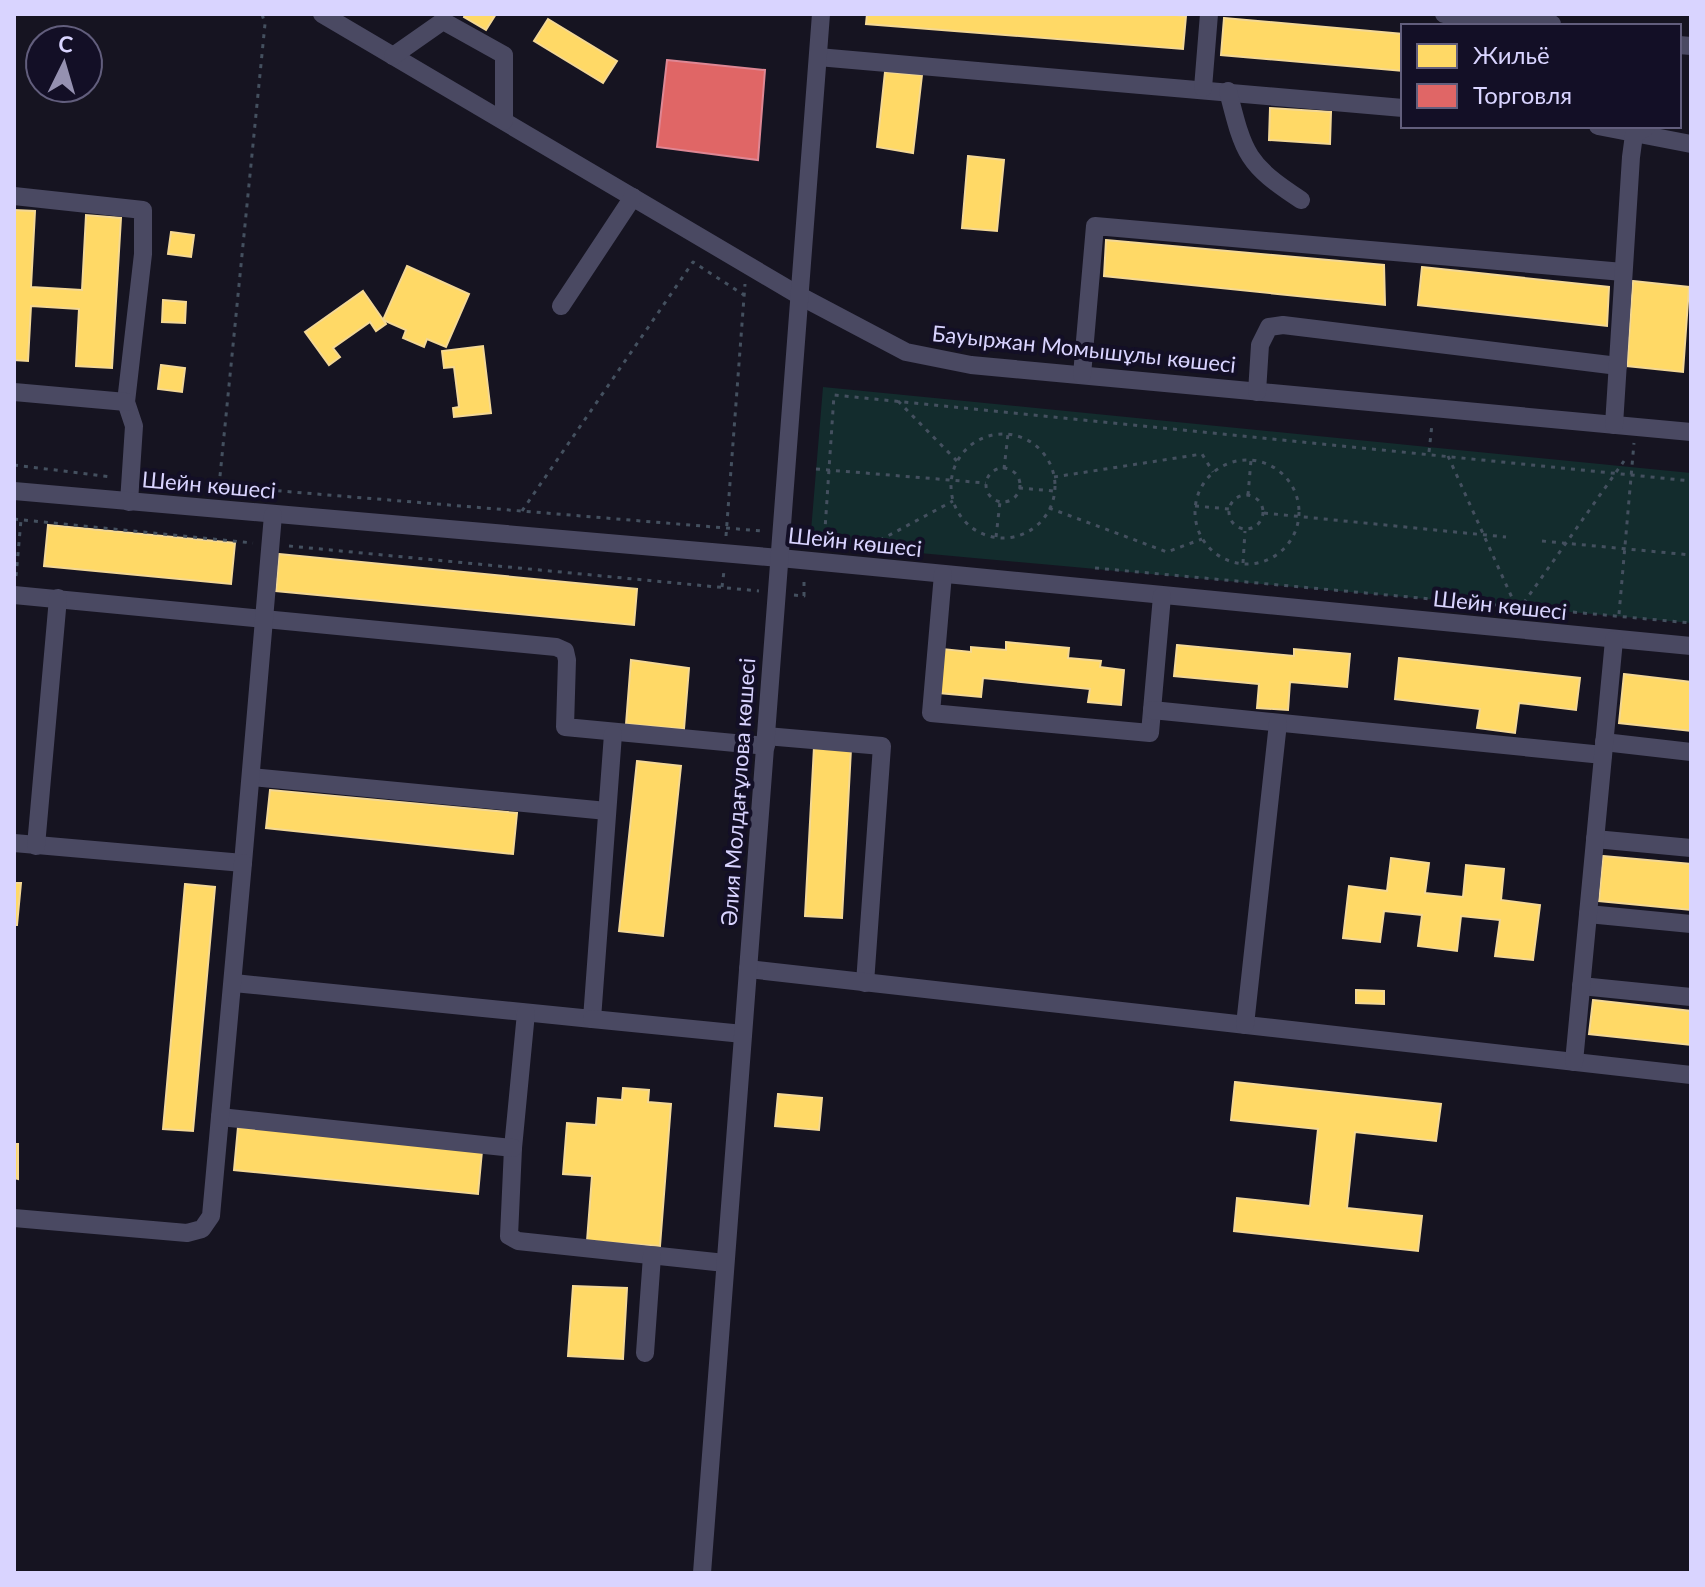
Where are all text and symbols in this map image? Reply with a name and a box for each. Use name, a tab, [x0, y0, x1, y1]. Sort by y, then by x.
north arrow	[24, 24, 104, 104]
legend	[1401, 24, 1681, 128]
text: С	[57, 29, 75, 58]
text: Жильё	[1473, 40, 1550, 69]
text: Торговля	[1473, 80, 1572, 109]
street label: Бауыржан Момышұлы көшесі	[931, 319, 1237, 378]
street label: Шейн көшесі	[141, 465, 277, 504]
street label: Шейн көшесі	[787, 521, 923, 562]
street label: Шейн көшесі	[1432, 584, 1568, 625]
street label: Әлия Молдағұлова көшесі	[715, 657, 760, 927]

